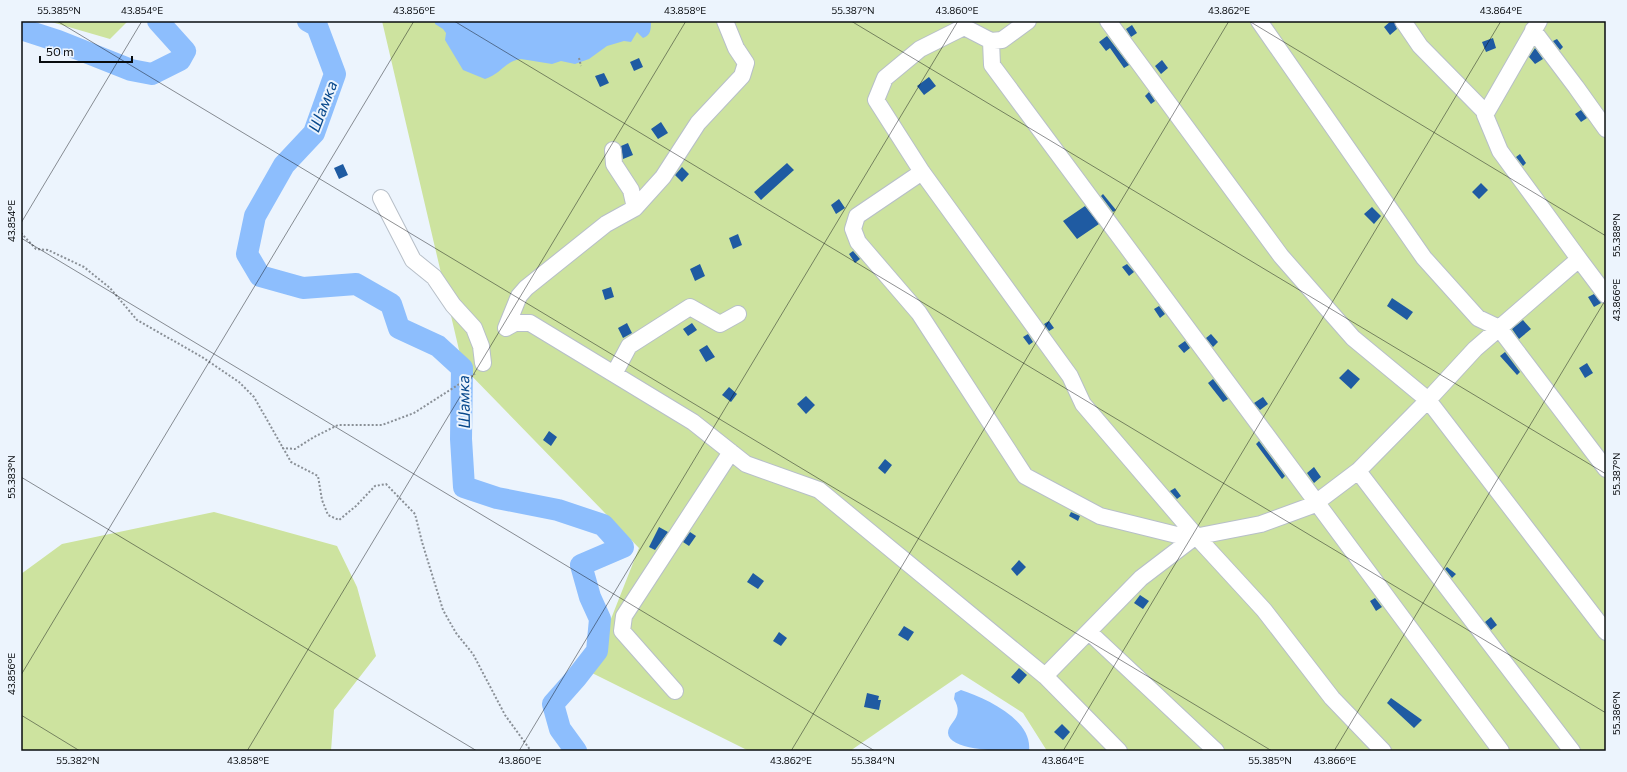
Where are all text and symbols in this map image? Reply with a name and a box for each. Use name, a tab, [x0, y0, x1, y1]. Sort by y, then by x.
text: 55.385°N	[37, 4, 81, 16]
text: 43.854°E	[121, 4, 163, 16]
text: 43.856°E	[393, 4, 435, 16]
text: 43.858°E	[664, 4, 706, 16]
text: 55.387°N	[831, 4, 875, 16]
text: 43.860°E	[935, 4, 979, 16]
text: 43.862°E	[1208, 4, 1250, 16]
text: 43.864°E	[1480, 4, 1522, 16]
scale bar	[40, 38, 132, 64]
text: 50 m	[46, 44, 74, 58]
water label: Шамка	[304, 78, 340, 134]
text: 43.854°E	[5, 200, 17, 242]
text: 55.388°N	[1610, 213, 1622, 257]
text: 43.866°E	[1610, 279, 1622, 321]
water label: Шамка	[453, 375, 473, 429]
text: 55.387°N	[1610, 452, 1622, 496]
text: 55.383°N	[5, 455, 17, 499]
text: 43.856°E	[5, 653, 17, 695]
text: 55.386°N	[1610, 691, 1622, 735]
text: 55.382°N	[56, 754, 100, 766]
text: 43.858°E	[227, 754, 269, 766]
text: 43.860°E	[498, 754, 542, 766]
text: 43.862°E	[770, 754, 812, 766]
text: 55.384°N	[851, 754, 895, 766]
text: 43.864°E	[1042, 754, 1084, 766]
text: 55.385°N	[1248, 754, 1292, 766]
text: 43.866°E	[1314, 754, 1356, 766]

